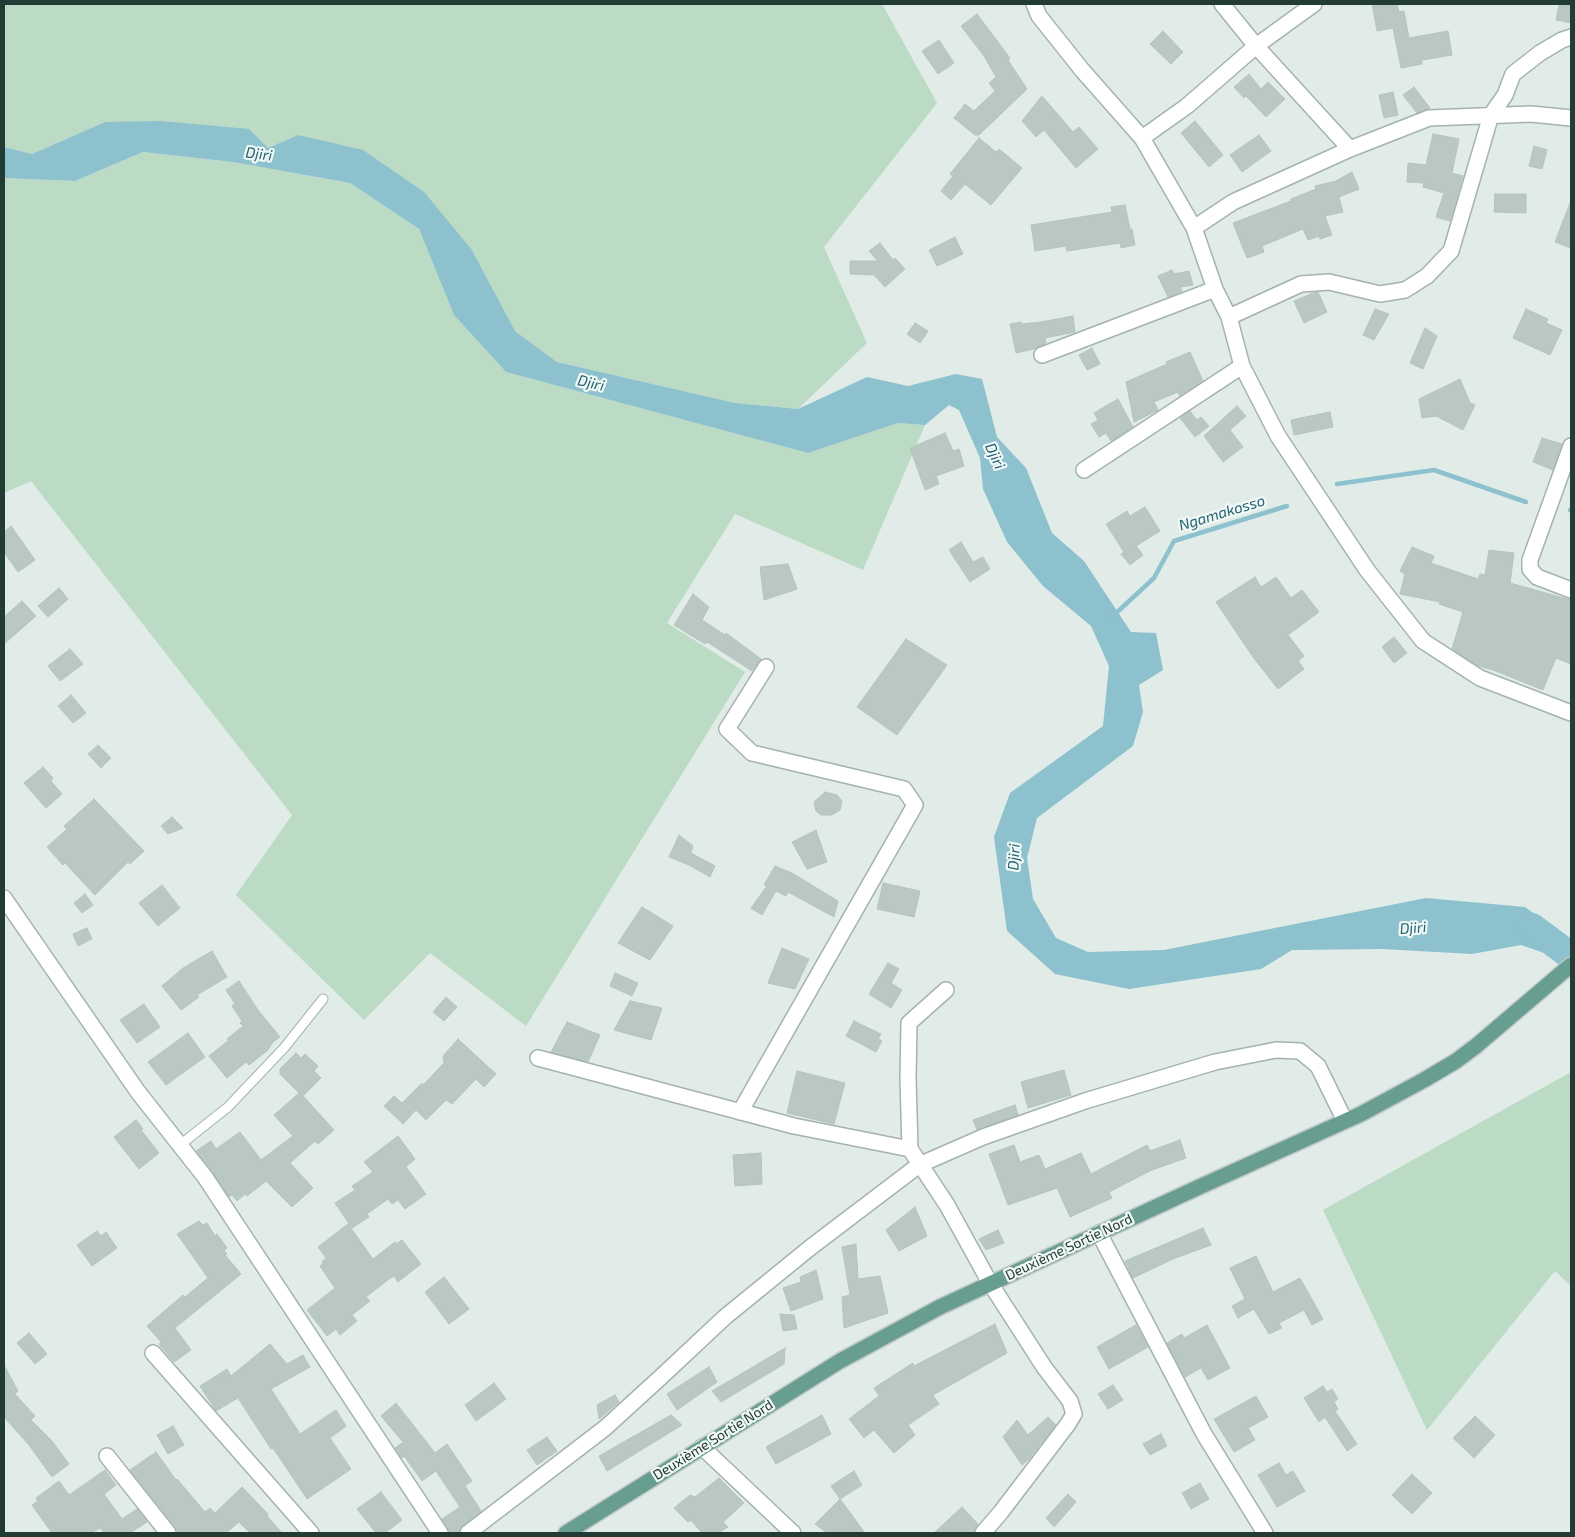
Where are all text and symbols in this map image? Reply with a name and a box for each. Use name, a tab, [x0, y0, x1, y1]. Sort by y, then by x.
water label: Djiri	[245, 143, 273, 165]
water label: Djiri	[576, 371, 606, 395]
water label: Djiri	[981, 440, 1009, 472]
water label: Ngamakosso	[1177, 491, 1267, 535]
water label: Djiri	[1004, 843, 1024, 871]
water label: Djiri	[1399, 918, 1427, 938]
street label: Deuxième Sortie Nord	[1003, 1210, 1135, 1284]
street label: Deuxième Sortie Nord	[650, 1396, 776, 1484]

